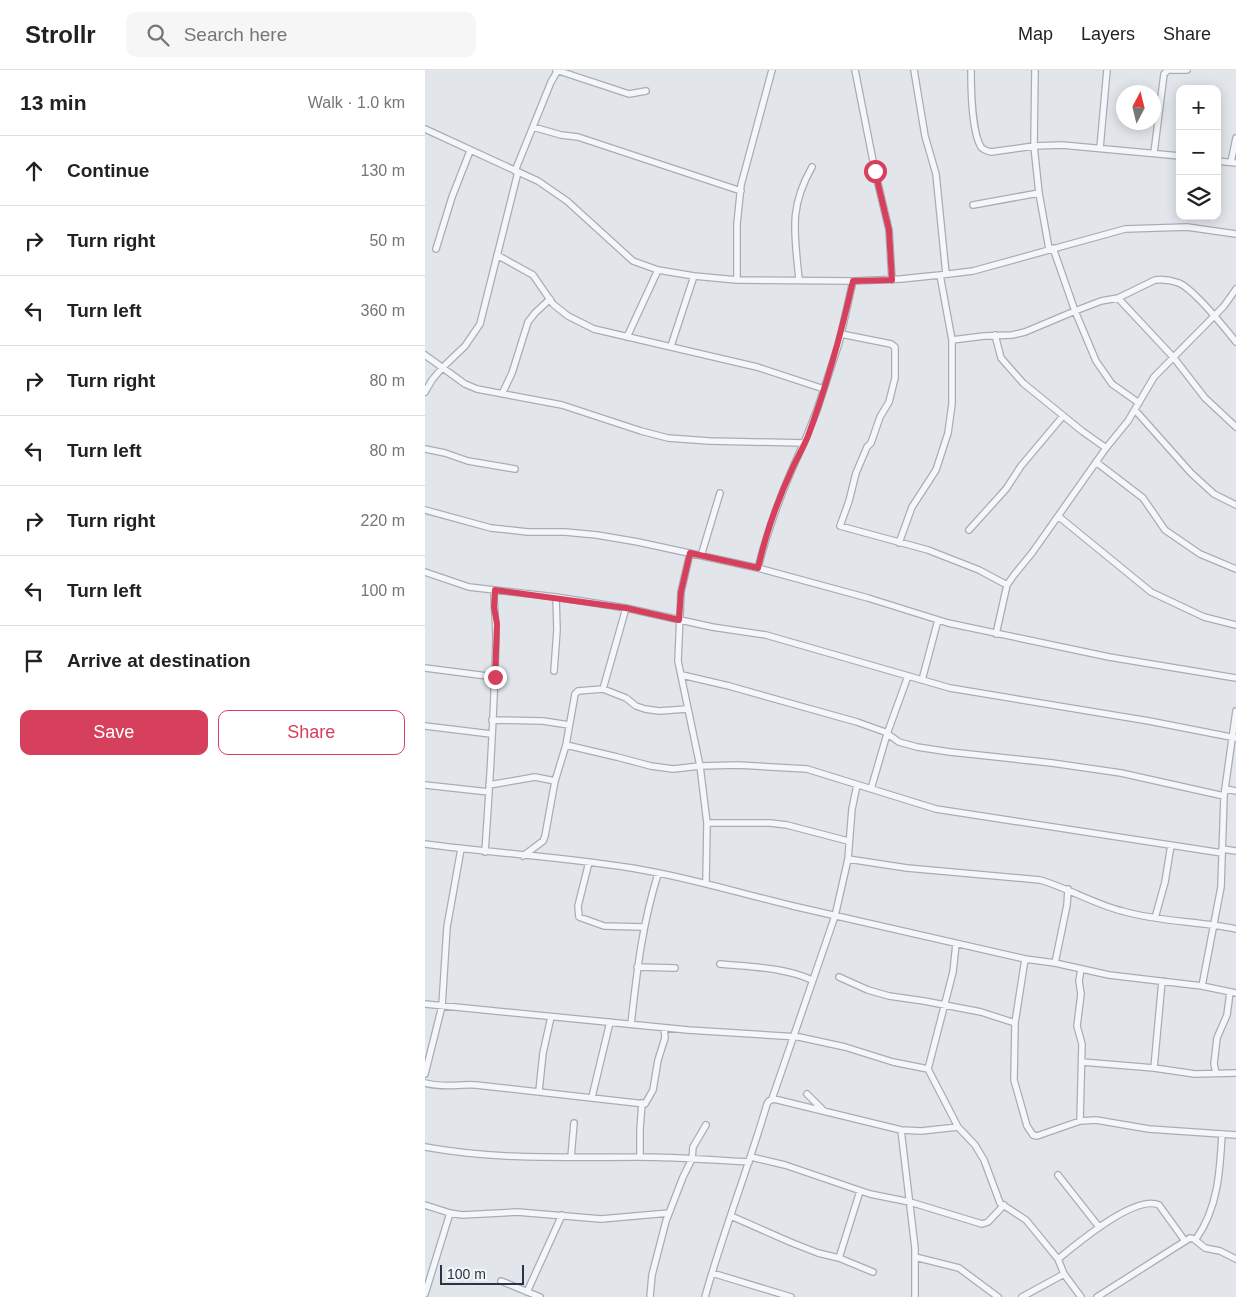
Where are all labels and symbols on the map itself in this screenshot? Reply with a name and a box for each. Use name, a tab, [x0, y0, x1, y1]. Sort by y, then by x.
north arrow	[1116, 85, 1161, 130]
route start	[864, 160, 887, 183]
route end	[484, 666, 507, 689]
scale bar	[440, 1262, 524, 1285]

